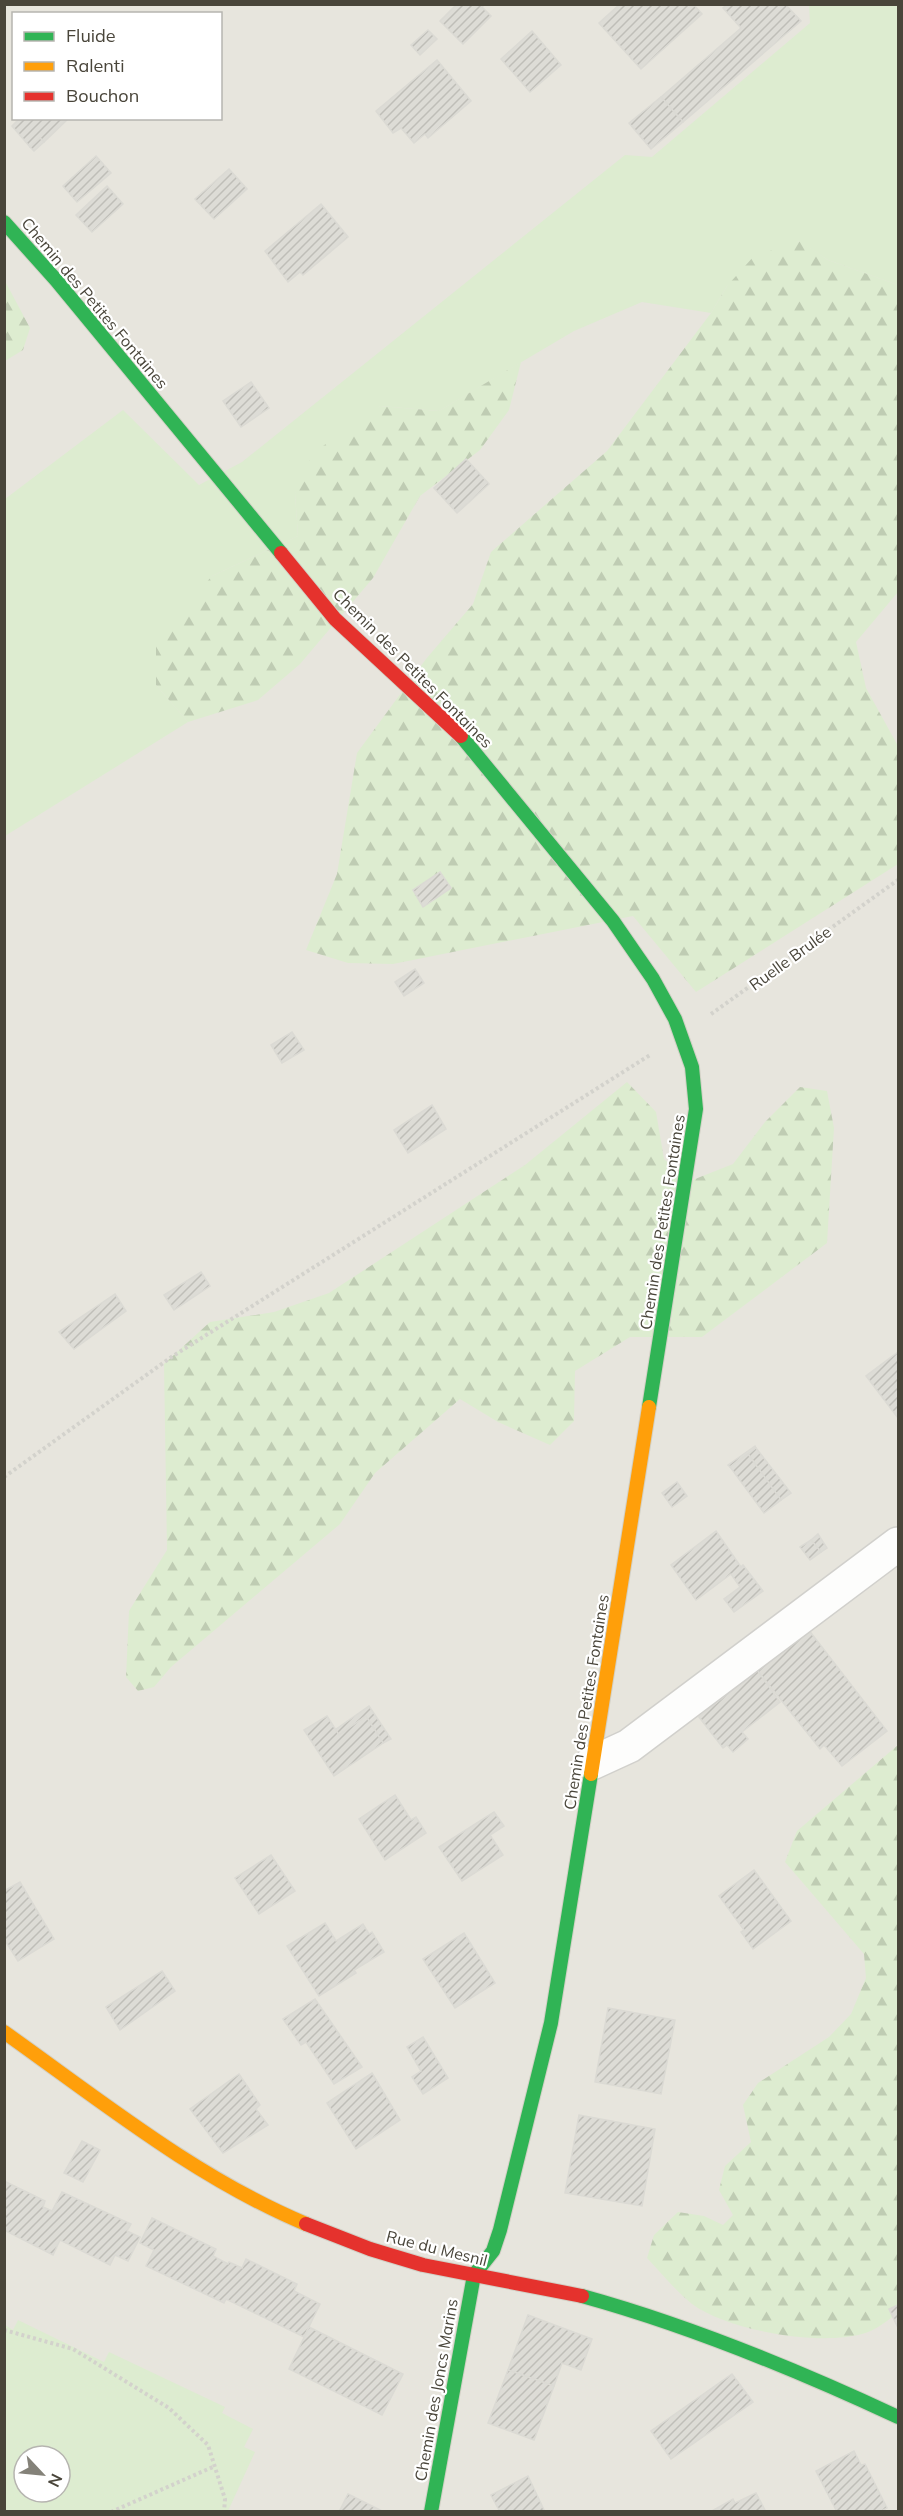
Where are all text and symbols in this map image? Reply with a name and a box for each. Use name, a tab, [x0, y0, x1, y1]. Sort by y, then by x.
legend	[12, 12, 222, 120]
text: Fluide	[66, 24, 116, 47]
text: Ralenti	[66, 54, 124, 77]
text: Bouchon	[66, 84, 139, 107]
street label: Chemin des Petites Fontaines	[17, 213, 173, 393]
street label: Chemin des Petites Fontaines	[329, 584, 497, 752]
street label: Ruelle Brulée	[745, 922, 835, 994]
street label: Chemin des Petites Fontaines	[635, 1113, 689, 1331]
street label: Chemin des Petites Fontaines	[559, 1593, 613, 1811]
street label: Rue du Mesnil	[384, 2226, 490, 2270]
street label: Chemin des Joncs Marins	[410, 2297, 462, 2483]
north arrow	[12, 2444, 72, 2504]
text: N	[44, 2471, 67, 2490]

